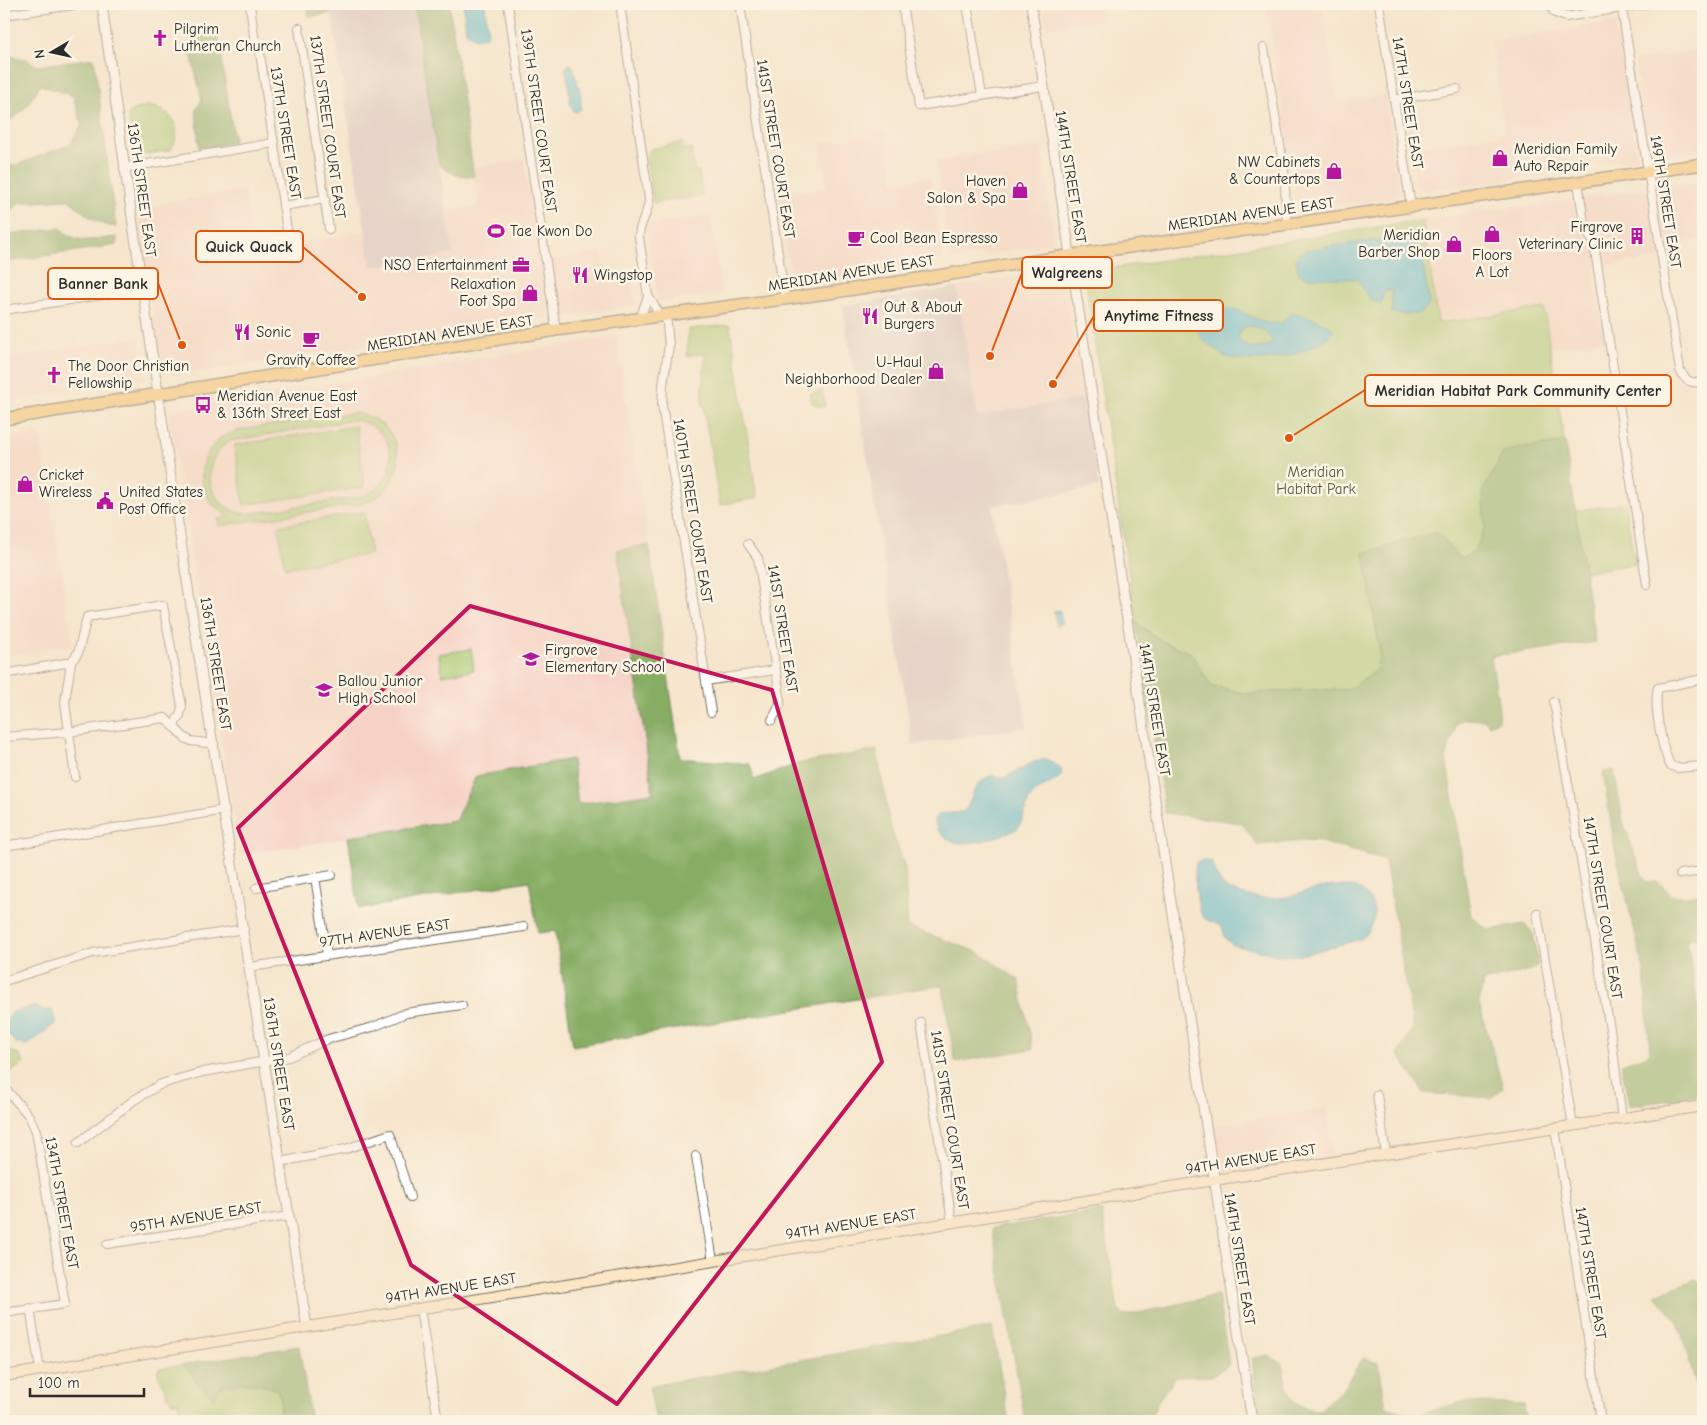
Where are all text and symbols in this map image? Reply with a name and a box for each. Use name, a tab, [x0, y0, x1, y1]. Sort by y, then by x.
place label: Pilgrim Lutheran Church	[174, 20, 281, 55]
north arrow	[28, 28, 78, 78]
church icon: Pilgrim Lutheran Church	[150, 28, 170, 48]
street label: 139TH STREET COURT EAST	[517, 28, 561, 215]
street label: 137TH STREET COURT EAST	[306, 34, 350, 220]
street label: 147TH STREET EAST	[1389, 36, 1427, 171]
text: N	[31, 48, 49, 60]
street label: 141ST STREET COURT EAST	[753, 58, 799, 240]
street label: 137TH STREET EAST	[267, 65, 305, 201]
street label: 144TH STREET EAST	[1052, 109, 1090, 245]
street label: 136TH STREET EAST	[124, 122, 160, 258]
street label: 149TH STREET EAST	[1647, 134, 1685, 270]
place label: Meridian Family Auto Repair	[1514, 140, 1617, 175]
shop icon: Meridian Family Auto Repair	[1490, 148, 1510, 168]
place label: NW Cabinets & Countertops	[1229, 153, 1320, 188]
shop icon: NW Cabinets & Countertops	[1324, 161, 1344, 181]
place label: Haven Salon & Spa	[927, 172, 1006, 207]
shop icon: Haven Salon & Spa	[1010, 180, 1030, 200]
street label: MERIDIAN AVENUE EAST	[1166, 193, 1336, 235]
place label: Firgrove Veterinary Clinic	[1519, 218, 1623, 253]
sports icon: Tae Kwon Do	[486, 221, 506, 241]
place label: Tae Kwon Do	[510, 222, 592, 240]
shop icon: Floors A Lot	[1482, 224, 1502, 244]
place label: Meridian Barber Shop	[1358, 226, 1440, 261]
building icon: Firgrove Veterinary Clinic	[1627, 226, 1647, 246]
cafe icon: Cool Bean Espresso	[846, 228, 866, 248]
place label: Cool Bean Espresso	[870, 229, 998, 247]
callout: Quick Quack	[196, 231, 303, 262]
shop icon: Meridian Barber Shop	[1444, 234, 1464, 254]
text: Quick Quack	[205, 238, 293, 256]
place label: Floors A Lot	[1472, 246, 1512, 281]
street label: MERIDIAN AVENUE EAST	[767, 251, 936, 295]
office icon: NSO Entertainment	[511, 255, 531, 275]
place label: NSO Entertainment	[384, 256, 508, 274]
callout: Walgreens	[1022, 257, 1112, 288]
text: Walgreens	[1032, 264, 1103, 282]
restaurant icon: Wingstop	[570, 265, 590, 285]
place label: Wingstop	[594, 266, 653, 284]
callout: Banner Bank	[48, 268, 158, 299]
text: Banner Bank	[58, 275, 148, 293]
place label: Relaxation Foot Spa	[450, 275, 516, 310]
shop icon: Relaxation Foot Spa	[520, 283, 540, 303]
place label: Out & About Burgers	[884, 298, 963, 333]
callout: Anytime Fitness	[1094, 300, 1223, 331]
restaurant icon: Out & About Burgers	[860, 306, 880, 326]
text: Anytime Fitness	[1105, 307, 1214, 325]
street label: MERIDIAN AVENUE EAST	[366, 311, 535, 355]
restaurant icon: Sonic	[232, 322, 252, 342]
place label: Sonic	[256, 323, 291, 341]
cafe icon: Gravity Coffee	[301, 329, 321, 349]
place label: Gravity Coffee	[266, 351, 357, 369]
place label: U-Haul Neighborhood Dealer	[785, 353, 922, 388]
place label: The Door Christian Fellowship	[68, 357, 189, 392]
shop icon: U-Haul Neighborhood Dealer	[926, 361, 946, 381]
church icon: The Door Christian Fellowship	[44, 365, 64, 385]
callout: Meridian Habitat Park Community Center	[1365, 375, 1671, 406]
text: Meridian Habitat Park Community Center	[1375, 382, 1662, 400]
place label: Meridian Avenue East & 136th Street East	[217, 387, 358, 422]
bus stop icon: Meridian Avenue East & 136th Street East	[193, 395, 213, 415]
street label: 140TH STREET COURT EAST	[669, 417, 717, 605]
park label: Meridian Habitat Park	[1276, 463, 1357, 498]
place label: Cricket Wireless	[39, 466, 92, 501]
shop icon: Cricket Wireless	[15, 474, 35, 494]
place label: United States Post Office	[119, 483, 203, 518]
public building icon: United States Post Office	[95, 491, 115, 511]
street label: 141ST STREET EAST	[764, 563, 802, 695]
street label: 136TH STREET EAST	[197, 596, 235, 732]
place label: Firgrove Elementary School	[545, 641, 665, 676]
street label: 144TH STREET EAST	[1136, 642, 1174, 778]
school or university icon: Firgrove Elementary School	[521, 649, 541, 669]
place label: Ballou Junior High School	[338, 672, 422, 707]
school or university icon: Ballou Junior High School	[314, 680, 334, 700]
street label: 147TH STREET COURT EAST	[1580, 815, 1626, 1001]
street label: 97TH AVENUE EAST	[318, 915, 452, 951]
street label: 136TH STREET EAST	[260, 996, 298, 1132]
street label: 141ST STREET COURT EAST	[927, 1029, 973, 1211]
street label: 134TH STREET EAST	[41, 1135, 83, 1271]
street label: 94TH AVENUE EAST	[1184, 1140, 1318, 1178]
street label: 144TH STREET EAST	[1221, 1191, 1259, 1327]
street label: 95TH AVENUE EAST	[129, 1198, 263, 1236]
street label: 94TH AVENUE EAST	[784, 1205, 918, 1243]
street label: 147TH STREET EAST	[1572, 1206, 1610, 1341]
street label: 94TH AVENUE EAST	[384, 1269, 518, 1307]
scale bar	[30, 1365, 144, 1397]
text: 100 m	[38, 1374, 80, 1392]

